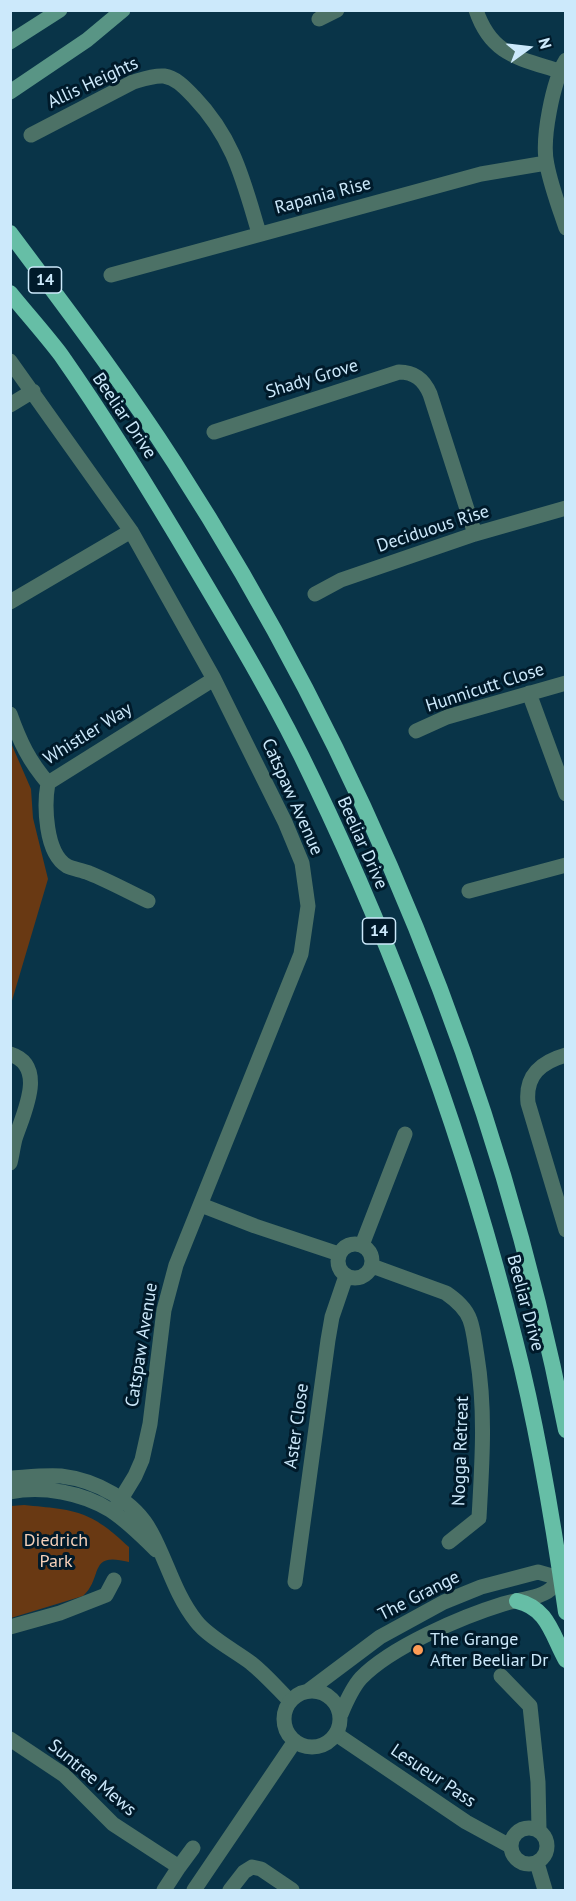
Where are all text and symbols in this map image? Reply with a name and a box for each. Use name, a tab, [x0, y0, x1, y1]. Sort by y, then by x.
north arrow	[498, 18, 558, 78]
text: N	[534, 36, 556, 51]
street label: Allis Heights	[44, 53, 142, 113]
street label: Rapania Rise	[272, 173, 374, 219]
road number: 14	[28, 267, 62, 293]
street label: Shady Grove	[263, 355, 361, 403]
street label: Beeliar Drive	[87, 369, 161, 463]
street label: Deciduous Rise	[374, 501, 492, 557]
street label: Hunnicutt Close	[423, 659, 547, 717]
street label: Whistler Way	[40, 698, 136, 770]
street label: Catspaw Avenue	[257, 735, 327, 859]
street label: Beeliar Drive	[332, 793, 392, 893]
road number: 14	[362, 918, 395, 944]
street label: Beeliar Drive	[502, 1252, 548, 1354]
street label: Catspaw Avenue	[122, 1281, 162, 1409]
street label: Aster Close	[280, 1382, 314, 1470]
street label: Nogga Retreat	[448, 1396, 474, 1506]
park label: Diedrich Park	[24, 1530, 88, 1572]
street label: The Grange	[375, 1566, 463, 1626]
place label: The Grange After Beeliar Dr	[430, 1629, 548, 1672]
marker: The Grange After Beeliar Dr	[411, 1643, 425, 1657]
street label: Suntree Mews	[44, 1735, 140, 1821]
street label: Lesueur Pass	[386, 1740, 480, 1812]

